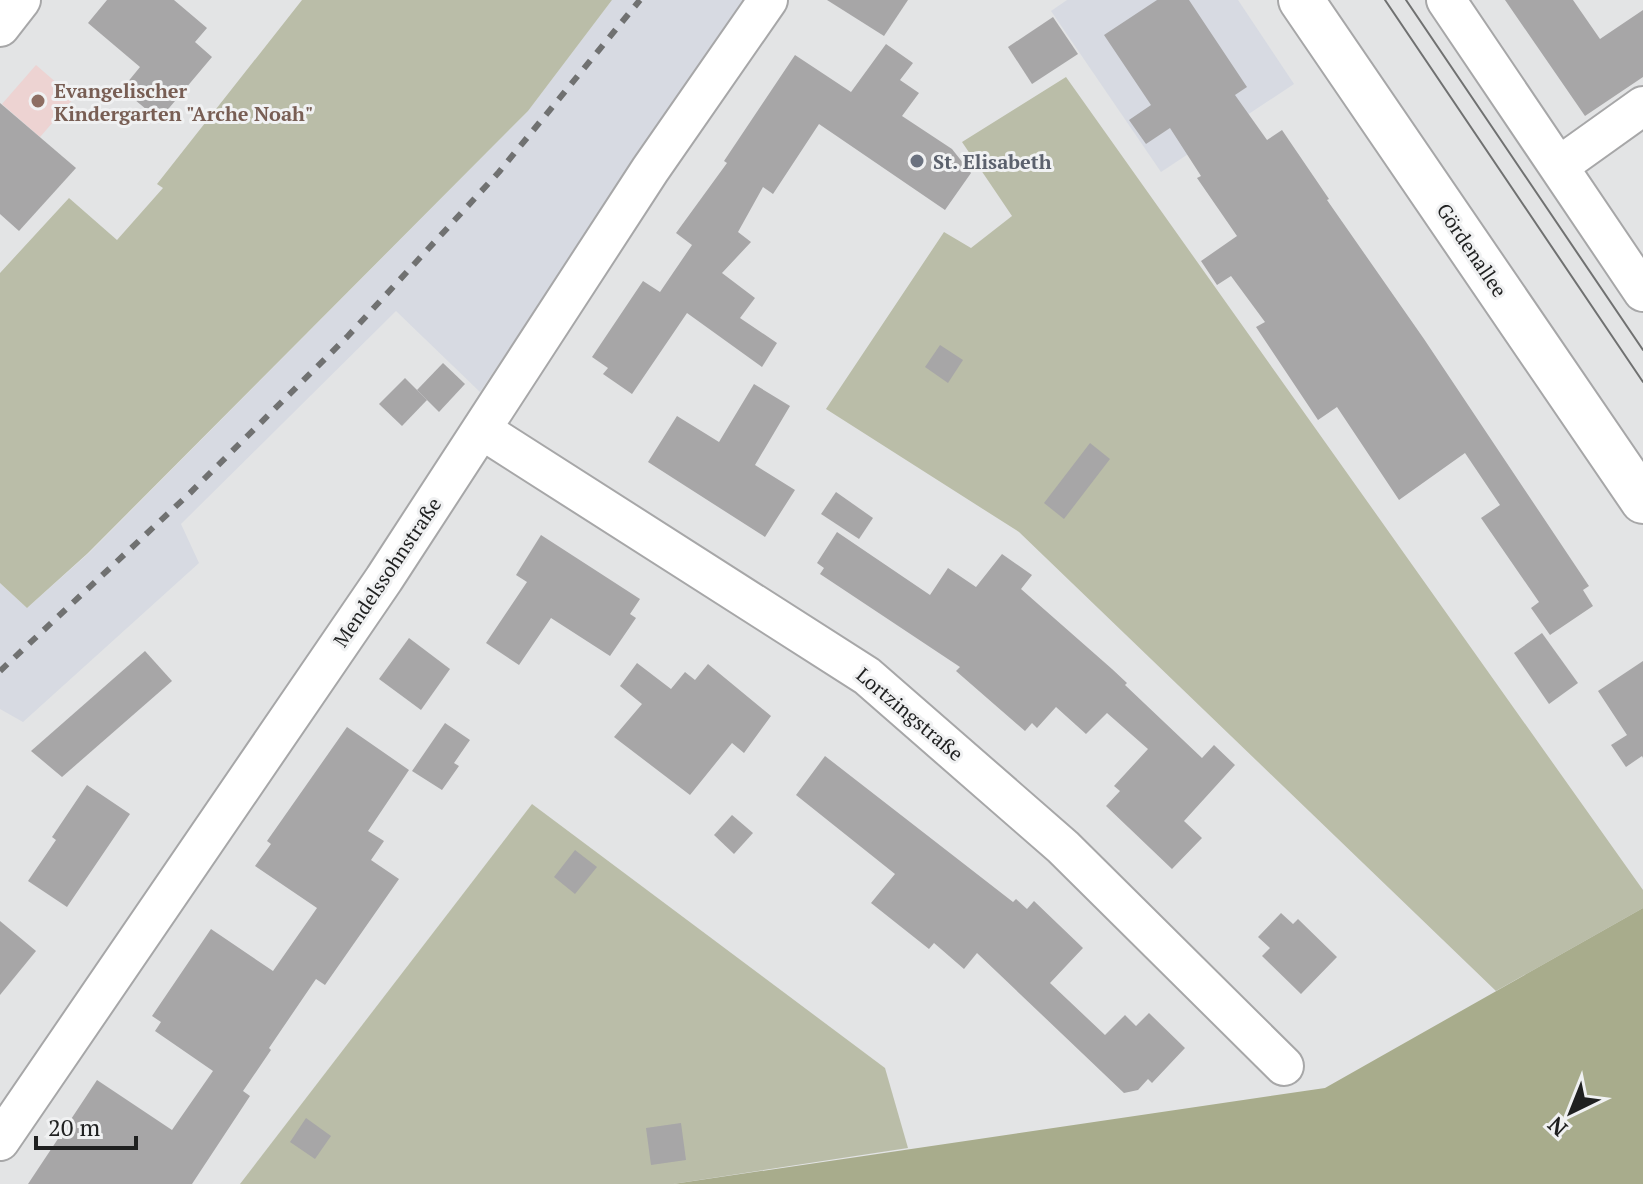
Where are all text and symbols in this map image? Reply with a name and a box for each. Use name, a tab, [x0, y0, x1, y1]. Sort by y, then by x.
place label: Evangelischer Kindergarten "Arche Noah"	[54, 77, 313, 127]
marker: Evangelischer Kindergarten "Arche Noah"	[29, 92, 47, 110]
place label: St. Elisabeth	[933, 148, 1052, 175]
marker: St. Elisabeth	[908, 152, 926, 170]
street label: Gördenallee	[1431, 198, 1513, 302]
street label: Mendelssohnstraße	[327, 492, 447, 652]
street label: Lortzingstraße	[851, 661, 969, 767]
north arrow	[1531, 1072, 1611, 1152]
scale bar	[36, 1100, 136, 1150]
text: N	[1541, 1110, 1573, 1143]
text: 20 m	[48, 1111, 100, 1143]

